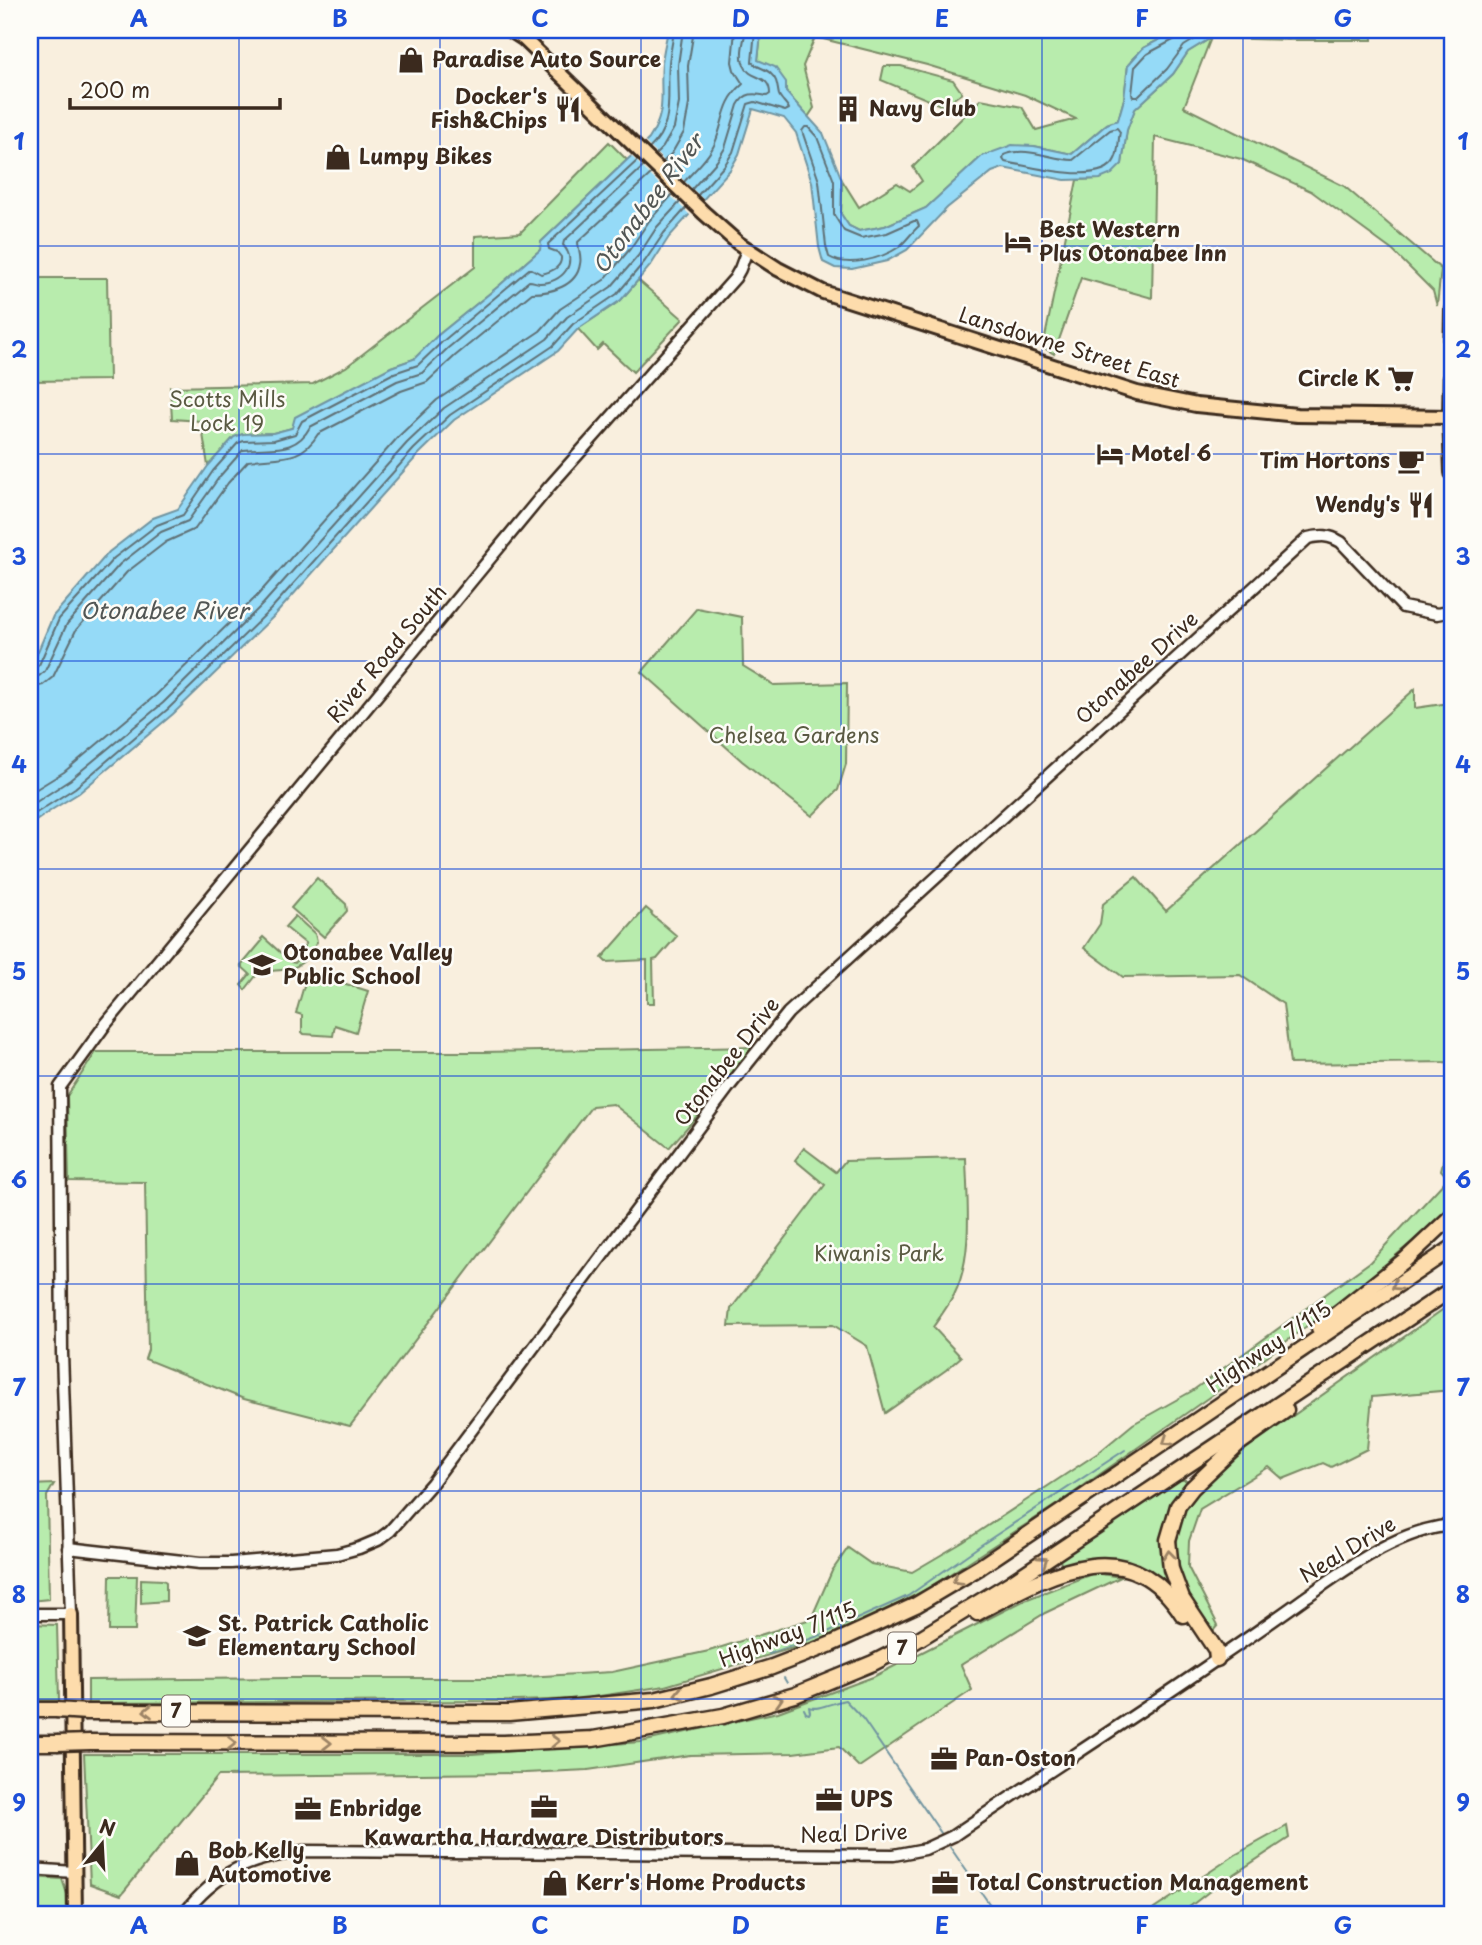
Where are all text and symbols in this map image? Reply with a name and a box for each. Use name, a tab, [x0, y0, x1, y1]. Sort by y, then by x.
text: A	[130, 0, 148, 35]
text: B	[332, 0, 348, 35]
text: C	[531, 0, 549, 35]
text: D	[732, 0, 750, 35]
text: E	[935, 0, 949, 35]
text: F	[1135, 0, 1149, 35]
text: G	[1334, 0, 1352, 35]
place label: Paradise Auto Source	[432, 42, 661, 74]
shop icon: Paradise Auto Source	[396, 45, 426, 75]
scale bar	[70, 66, 280, 110]
text: 200 m	[80, 73, 150, 105]
place label: Docker's Fish&Chips	[430, 79, 547, 135]
place label: Navy Club	[869, 91, 976, 123]
restaurant icon: Docker's Fish&Chips	[553, 94, 583, 124]
building icon: Navy Club	[833, 94, 863, 124]
text: 1	[14, 123, 25, 158]
water label: Otonabee River	[582, 123, 713, 281]
text: 1	[1458, 123, 1469, 158]
place label: Lumpy Bikes	[359, 139, 492, 171]
shop icon: Lumpy Bikes	[323, 142, 353, 172]
place label: Best Western Plus Otonabee Inn	[1039, 212, 1227, 268]
hotel icon: Best Western Plus Otonabee Inn	[1003, 227, 1033, 257]
street label: Lansdowne Street East	[955, 297, 1184, 395]
text: 2	[11, 331, 27, 366]
text: 2	[1455, 331, 1471, 366]
place label: Circle K	[1298, 361, 1380, 393]
supermarket icon: Circle K	[1386, 364, 1416, 394]
park label: Scotts Mills Lock 19	[169, 382, 285, 438]
place label: Motel 6	[1131, 436, 1212, 468]
hotel icon: Motel 6	[1095, 439, 1125, 469]
place label: Tim Hortons	[1259, 443, 1390, 475]
cafe icon: Tim Hortons	[1396, 446, 1426, 476]
place label: Wendy's	[1315, 487, 1400, 519]
restaurant icon: Wendy's	[1406, 490, 1436, 520]
text: 3	[11, 538, 27, 573]
text: 3	[1455, 538, 1471, 573]
street label: River Road South	[318, 576, 453, 729]
water label: Otonabee River	[80, 592, 251, 627]
street label: Otonabee Drive	[1067, 602, 1204, 731]
park label: Chelsea Gardens	[709, 718, 879, 750]
text: 4	[11, 746, 27, 781]
text: 4	[1455, 746, 1471, 781]
place label: Otonabee Valley Public School	[283, 935, 453, 991]
school or university icon: Otonabee Valley Public School	[247, 950, 277, 980]
text: 5	[12, 953, 26, 988]
text: 5	[1456, 953, 1470, 988]
street label: Otonabee Drive	[665, 989, 786, 1132]
text: 6	[11, 1161, 27, 1196]
text: 6	[1455, 1161, 1471, 1196]
park label: Kiwanis Park	[814, 1236, 944, 1268]
one-way arrow	[1391, 1278, 1404, 1290]
street label: Highway 7/115	[1199, 1291, 1337, 1399]
text: 7	[12, 1369, 26, 1404]
text: 7	[1456, 1369, 1470, 1404]
one-way arrow	[1161, 1433, 1174, 1446]
street label: Neal Drive	[1293, 1507, 1401, 1590]
one-way arrow	[1162, 1549, 1177, 1560]
one-way arrow	[1035, 1557, 1048, 1569]
one-way arrow	[951, 1572, 964, 1585]
text: 8	[12, 1576, 26, 1611]
text: 8	[1456, 1576, 1470, 1611]
street label: Highway 7/115	[714, 1592, 861, 1674]
place label: St. Patrick Catholic Elementary School	[218, 1606, 429, 1662]
school or university icon: St. Patrick Catholic Elementary School	[182, 1621, 212, 1651]
road number: 7	[888, 1632, 916, 1664]
one-way arrow	[673, 1685, 685, 1700]
one-way arrow	[771, 1693, 783, 1708]
road number: 7	[162, 1695, 190, 1726]
one-way arrow	[142, 1703, 152, 1719]
one-way arrow	[549, 1733, 560, 1748]
one-way arrow	[227, 1735, 237, 1751]
one-way arrow	[322, 1735, 333, 1751]
place label: Pan-Oston	[965, 1741, 1076, 1773]
office icon: Pan-Oston	[929, 1744, 959, 1774]
place label: UPS	[850, 1782, 893, 1814]
text: 9	[12, 1784, 26, 1819]
text: 9	[1456, 1784, 1470, 1819]
office icon: UPS	[814, 1785, 844, 1815]
place label: Enbridge	[329, 1791, 422, 1823]
office icon: Kawartha Hardware Distributors	[529, 1792, 559, 1822]
office icon: Enbridge	[293, 1794, 323, 1824]
north arrow	[66, 1808, 136, 1878]
text: N	[96, 1811, 119, 1843]
street label: Neal Drive	[800, 1814, 908, 1850]
place label: Kawartha Hardware Distributors	[364, 1820, 724, 1852]
place label: Bob Kelly Automotive	[208, 1833, 331, 1889]
shop icon: Bob Kelly Automotive	[172, 1848, 202, 1878]
place label: Kerr's Home Products	[576, 1865, 806, 1897]
place label: Total Construction Management	[966, 1865, 1309, 1897]
shop icon: Kerr's Home Products	[540, 1868, 570, 1898]
office icon: Total Construction Management	[930, 1868, 960, 1898]
text: A	[130, 1907, 148, 1942]
text: B	[332, 1907, 348, 1942]
text: C	[531, 1907, 549, 1942]
text: D	[732, 1907, 750, 1942]
text: E	[935, 1907, 949, 1942]
text: F	[1135, 1907, 1149, 1942]
text: G	[1334, 1907, 1352, 1942]

